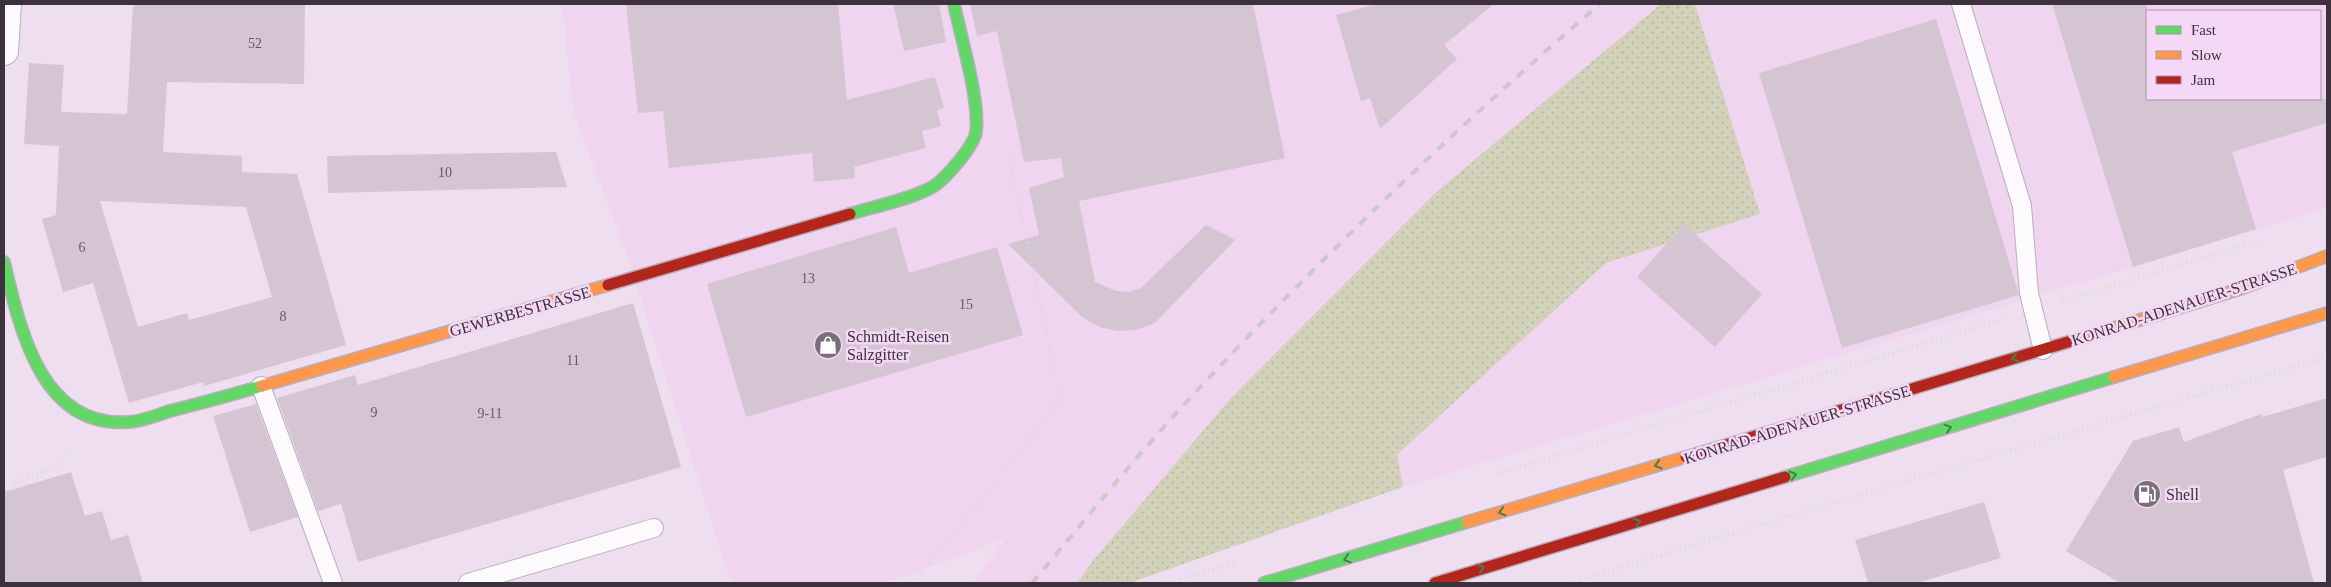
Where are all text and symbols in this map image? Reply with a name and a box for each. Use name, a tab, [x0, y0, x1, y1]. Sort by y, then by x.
legend	[2146, 10, 2321, 100]
text: Fast	[2191, 22, 2217, 38]
house number: 52	[248, 36, 262, 51]
text: Slow	[2191, 47, 2222, 63]
text: Jam	[2191, 72, 2215, 88]
house number: 10	[438, 165, 452, 180]
house number: 6	[79, 240, 86, 255]
street label: KONRAD-ADENAUER-STRASSE	[2070, 260, 2299, 349]
house number: 13	[801, 271, 815, 286]
street label: GEWERBESTRASSE	[448, 283, 593, 340]
house number: 15	[959, 297, 973, 312]
house number: 8	[280, 309, 287, 324]
place label: Schmidt-Reisen Salzgitter	[847, 328, 949, 364]
shop icon: Schmidt-Reisen Salzgitter	[813, 330, 843, 360]
house number: 11	[566, 353, 580, 368]
one-way arrow	[2011, 353, 2019, 363]
street label: KONRAD-ADENAUER-STRASSE	[1682, 382, 1912, 467]
house number: 9	[371, 405, 378, 420]
house number: 9-11	[477, 406, 503, 421]
one-way arrow	[1944, 424, 1952, 434]
one-way arrow	[1654, 460, 1663, 470]
one-way arrow	[1788, 470, 1796, 480]
fuel station icon: Shell	[2132, 479, 2162, 509]
place label: Shell	[2166, 486, 2199, 503]
one-way arrow	[1499, 506, 1507, 516]
one-way arrow	[1633, 518, 1641, 528]
one-way arrow	[1343, 553, 1351, 563]
one-way arrow	[1477, 563, 1486, 574]

